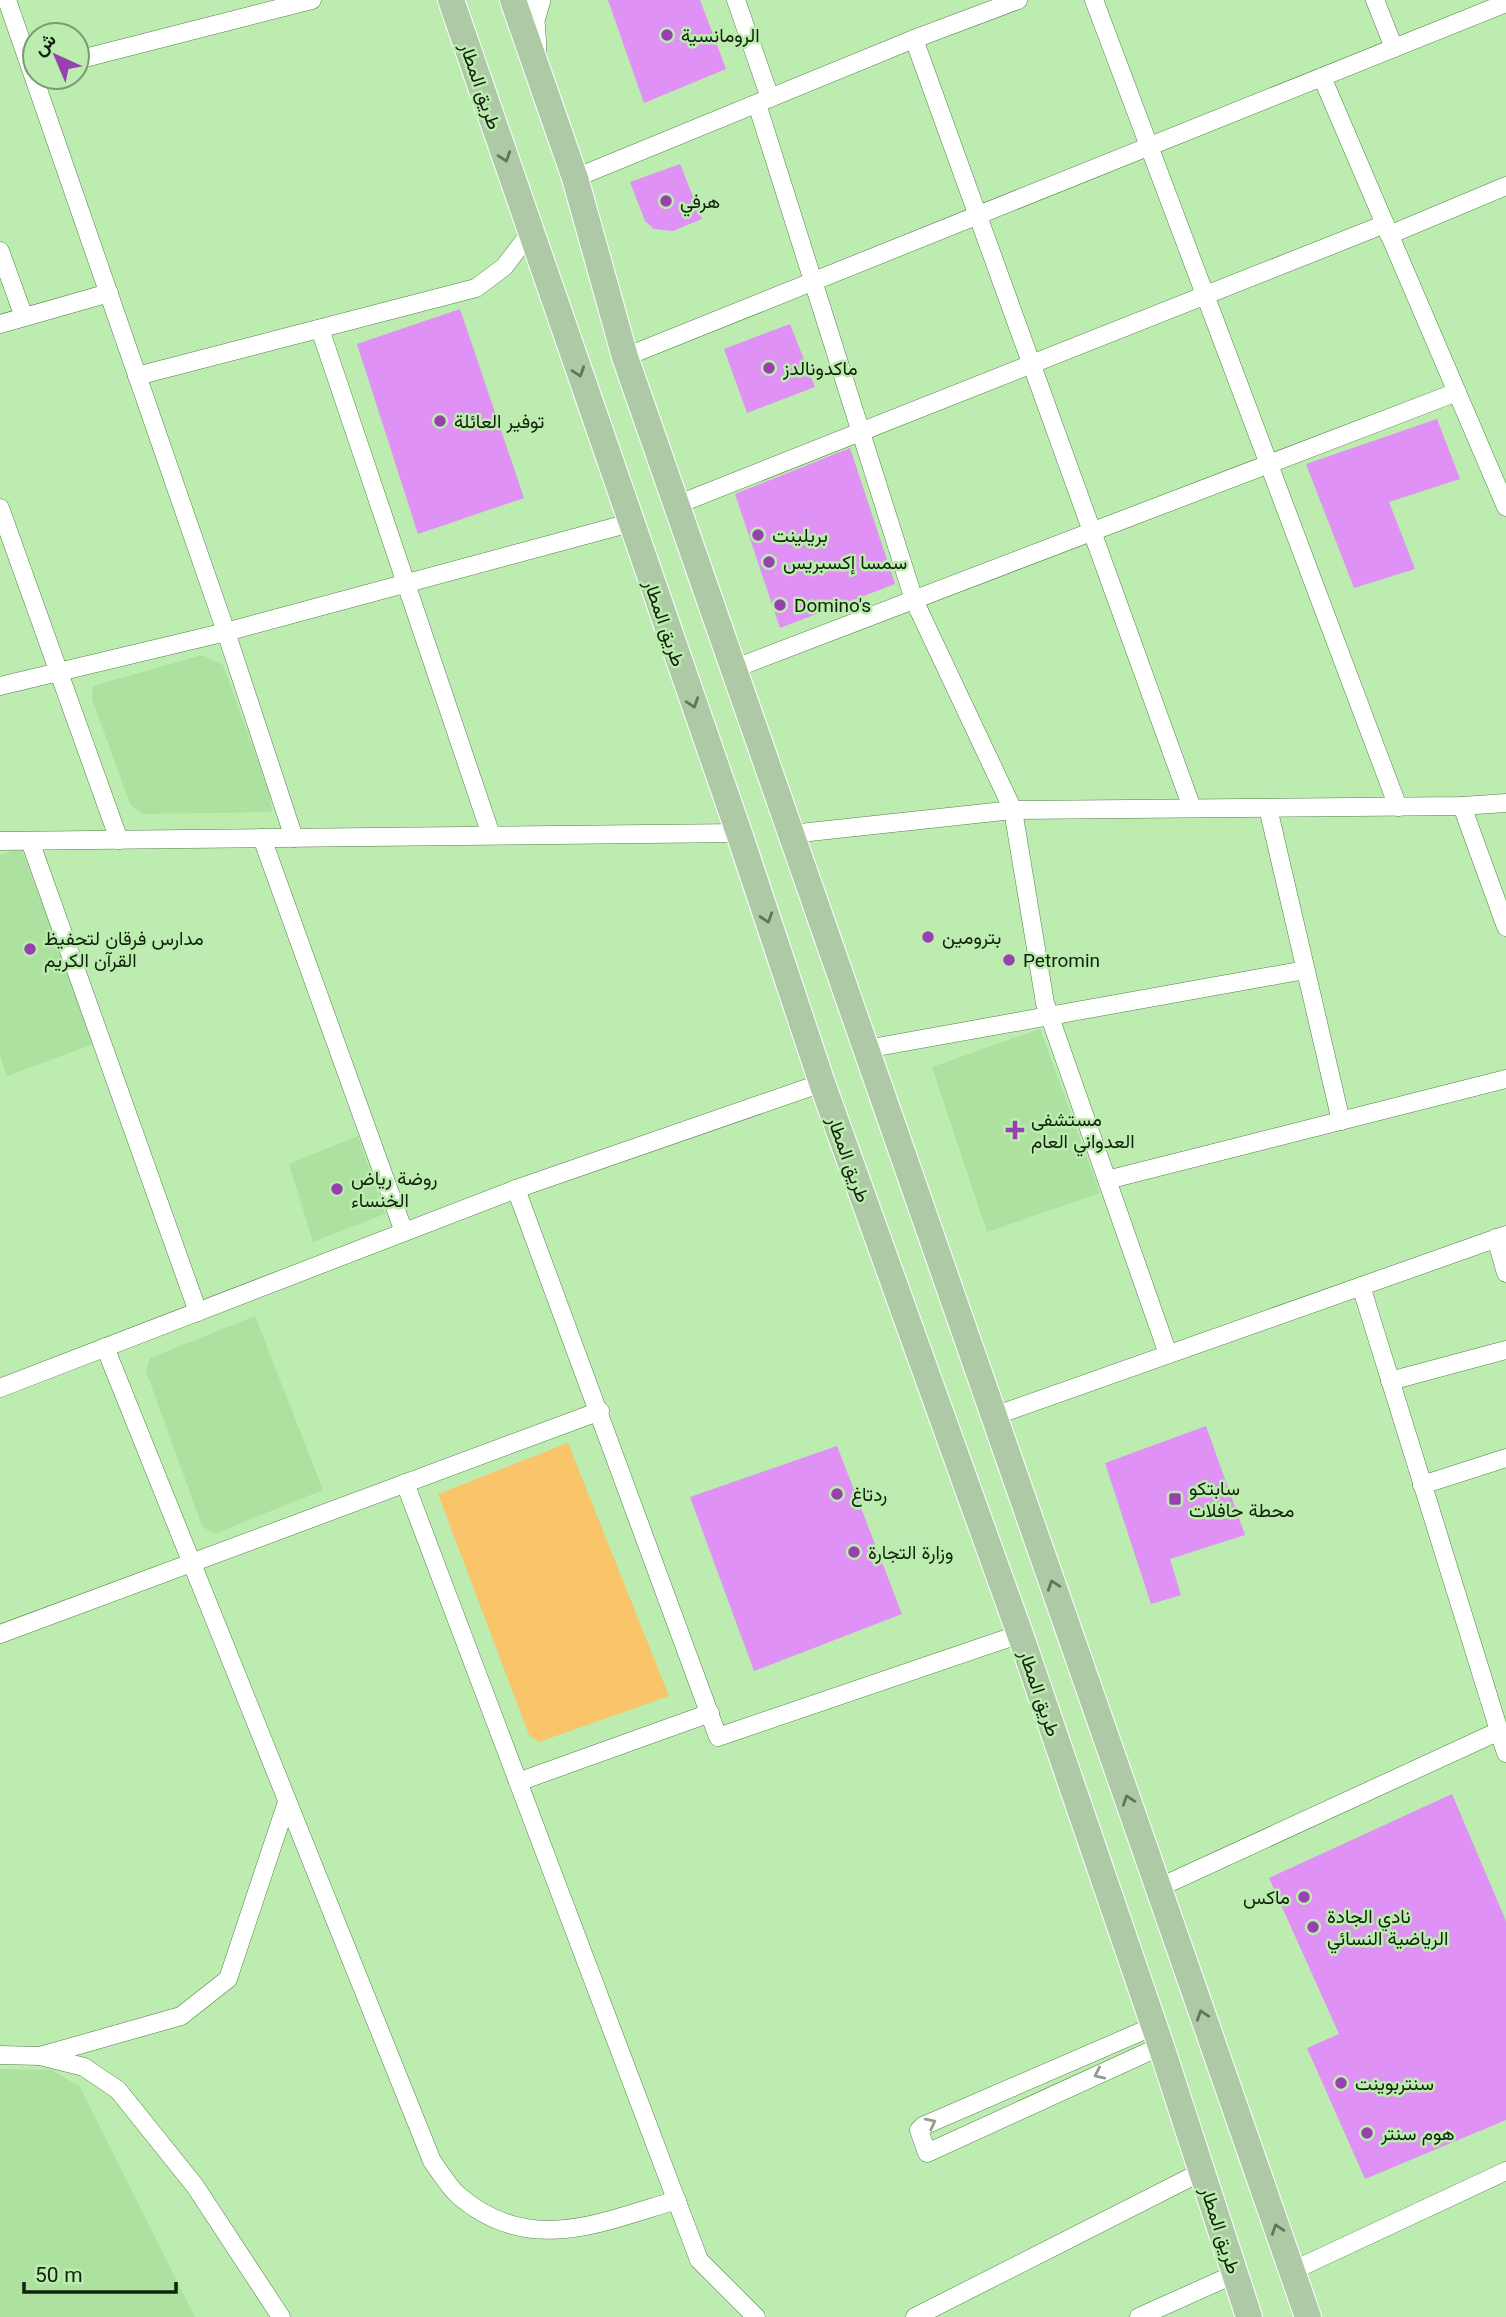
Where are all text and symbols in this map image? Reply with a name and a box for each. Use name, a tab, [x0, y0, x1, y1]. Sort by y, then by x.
north arrow	[21, 21, 91, 91]
place label: الرومانسية	[681, 23, 760, 52]
text: ش	[28, 27, 64, 64]
marker: الرومانسية	[659, 27, 675, 43]
street label: طريق المطار	[450, 38, 507, 134]
one-way arrow	[497, 151, 511, 163]
place label: هرفي	[680, 189, 720, 218]
marker: هرفي	[658, 193, 674, 209]
place label: ماكدونالدز	[782, 356, 858, 385]
marker: ماكدونالدز	[761, 360, 777, 376]
one-way arrow	[571, 366, 585, 378]
place label: توفير العائلة	[454, 409, 545, 438]
marker: توفير العائلة	[432, 413, 448, 429]
place label: بريلينت	[772, 523, 828, 552]
marker: بريلينت	[750, 527, 766, 543]
place label: سمسا إكسبريس	[783, 550, 907, 579]
marker: سمسا إكسبريس	[761, 554, 777, 570]
street label: طريق المطار	[634, 575, 691, 671]
place label: Domino's	[794, 593, 871, 622]
marker: Domino's	[772, 597, 788, 613]
one-way arrow	[685, 697, 699, 709]
one-way arrow	[759, 912, 773, 924]
place label: بترومين	[942, 925, 1001, 954]
place label: مدارس فرقان لتحفيظ القرآن الكريم	[44, 926, 204, 977]
marker: بترومين	[920, 929, 936, 945]
marker: مدارس فرقان لتحفيظ القرآن الكريم	[22, 941, 38, 957]
place label: Petromin	[1023, 948, 1100, 977]
marker: Petromin	[1001, 952, 1017, 968]
place label: مستشفى العدواني العام	[1031, 1107, 1135, 1158]
street label: طريق المطار	[817, 1111, 876, 1207]
marker: مستشفى العدواني العام	[1005, 1120, 1025, 1140]
place label: روضة رياض الخنساء	[351, 1166, 438, 1217]
marker: روضة رياض الخنساء	[329, 1181, 345, 1197]
place label: سابتكو محطة حافلات	[1189, 1476, 1294, 1527]
place label: ردتاغ	[851, 1482, 887, 1511]
marker: ردتاغ	[829, 1486, 845, 1502]
marker: سابتكو محطة حافلات	[1167, 1491, 1183, 1507]
place label: وزارة التجارة	[868, 1540, 954, 1569]
marker: وزارة التجارة	[846, 1544, 862, 1560]
one-way arrow	[1047, 1579, 1061, 1591]
street label: طريق المطار	[1009, 1645, 1066, 1741]
one-way arrow	[1122, 1794, 1136, 1806]
place label: ماكس	[1243, 1885, 1290, 1914]
marker: ماكس	[1296, 1889, 1312, 1905]
place label: نادي الجادة الرياضية النسائي	[1327, 1904, 1448, 1955]
marker: نادي الجادة الرياضية النسائي	[1305, 1919, 1321, 1935]
one-way arrow	[1196, 2009, 1210, 2021]
one-way arrow	[1093, 2066, 1106, 2080]
place label: سنتربوينت	[1355, 2071, 1434, 2100]
marker: سنتربوينت	[1333, 2075, 1349, 2091]
one-way arrow	[924, 2117, 937, 2131]
place label: هوم سنتر	[1380, 2121, 1455, 2150]
marker: هوم سنتر	[1359, 2125, 1375, 2141]
street label: طريق المطار	[1191, 2182, 1246, 2278]
one-way arrow	[1271, 2224, 1285, 2236]
scale bar	[24, 2250, 177, 2294]
text: 50 m	[35, 2260, 83, 2293]

